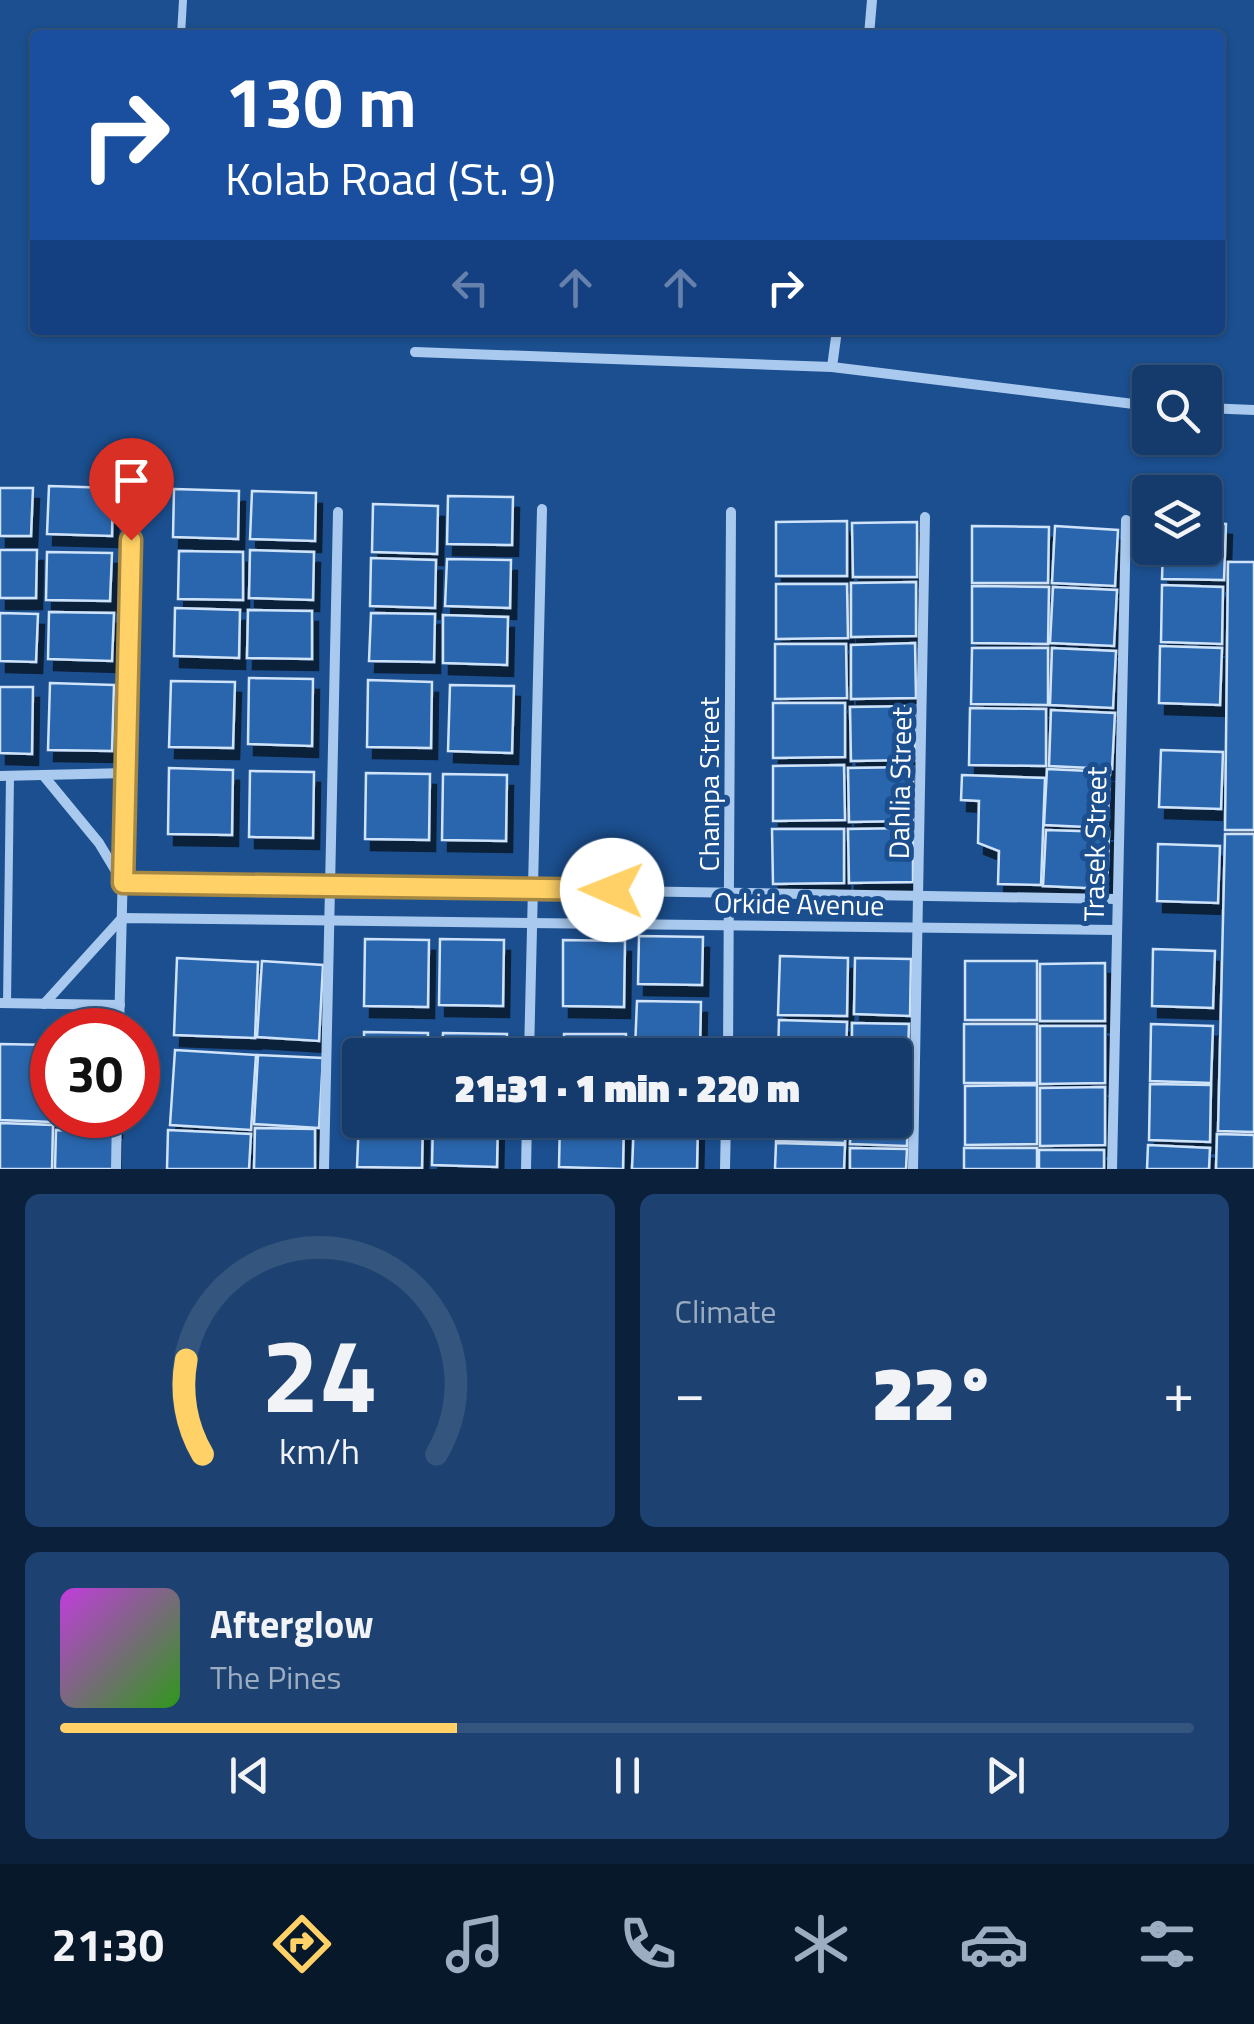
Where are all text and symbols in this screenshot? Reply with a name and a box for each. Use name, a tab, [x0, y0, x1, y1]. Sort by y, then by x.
text: 130 m	[225, 48, 417, 154]
icon: right	[60, 70, 190, 200]
text: Kolab Road (St. 9)	[225, 144, 556, 212]
icon: left	[443, 260, 498, 315]
icon: ahead	[548, 260, 603, 315]
icon: ahead	[653, 260, 708, 315]
icon: right	[758, 260, 813, 315]
map controls	[1132, 365, 1222, 565]
button: search	[1132, 365, 1222, 455]
pin	[89, 438, 174, 541]
icon: arrive	[104, 453, 159, 508]
button: layers	[1132, 475, 1222, 565]
street label: Champa Street	[687, 696, 730, 871]
street label: Dahlia Street	[877, 706, 922, 859]
street label: Trasek Street	[1072, 766, 1117, 922]
position arrow	[560, 838, 664, 942]
street label: Orkide Avenue	[713, 881, 885, 926]
speed limit sign: 30	[30, 1008, 160, 1138]
text: 21:31 · 1 min · 220 m	[454, 1059, 800, 1117]
text: Climate	[675, 1287, 776, 1335]
text: 24	[262, 1294, 378, 1452]
text: 22°	[872, 1335, 996, 1449]
text: −	[675, 1350, 705, 1433]
text: +	[1163, 1350, 1194, 1433]
text: km/h	[279, 1423, 360, 1478]
text: Afterglow	[210, 1595, 374, 1653]
text: The Pines	[210, 1653, 341, 1701]
icon: previous	[222, 1748, 277, 1803]
icon: pause	[600, 1748, 655, 1803]
icon: next	[978, 1748, 1033, 1803]
icon: directions	[267, 1909, 337, 1979]
icon: music	[440, 1909, 510, 1979]
icon: phone	[613, 1909, 683, 1979]
icon: climate	[786, 1909, 856, 1979]
icon: car	[959, 1909, 1029, 1979]
icon: filters	[1132, 1909, 1202, 1979]
text: 21:30	[52, 1910, 164, 1978]

